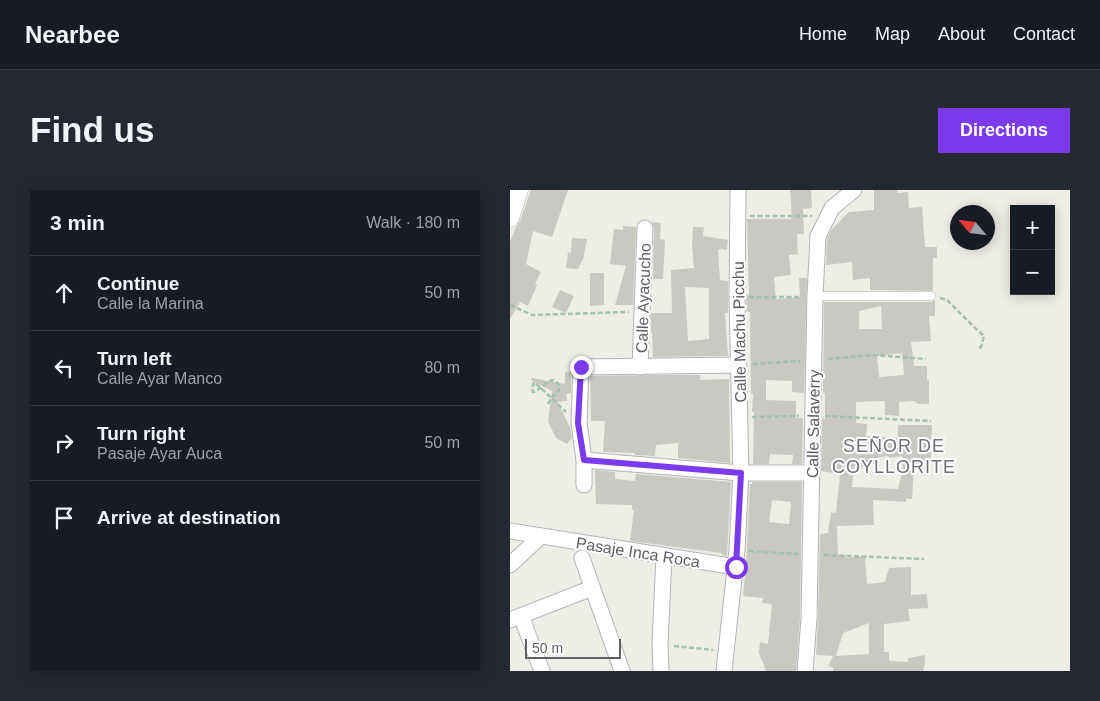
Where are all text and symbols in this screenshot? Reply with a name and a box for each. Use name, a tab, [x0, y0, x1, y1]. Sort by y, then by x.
text: Nearbee	[25, 21, 120, 48]
text: Home	[799, 24, 847, 44]
text: Map	[875, 24, 910, 44]
text: About	[938, 24, 985, 44]
text: Contact	[1013, 24, 1075, 44]
button: Directions	[938, 108, 1070, 153]
text: Find us	[30, 110, 154, 149]
north arrow	[950, 205, 995, 250]
map controls	[1010, 205, 1055, 295]
button: +	[1010, 205, 1055, 250]
text: 3 min	[50, 211, 105, 234]
text: Walk · 180 m	[366, 214, 460, 231]
street label: Calle Ayacucho	[633, 243, 654, 353]
button: −	[1010, 250, 1055, 295]
street label: Calle Machu Picchu	[730, 261, 749, 403]
text: Continue	[97, 273, 179, 294]
icon: ahead	[50, 279, 78, 307]
text: 50 m	[424, 284, 460, 301]
text: Calle la Marina	[97, 295, 204, 312]
text: Turn left	[97, 348, 172, 369]
icon: left	[50, 354, 78, 382]
route end	[570, 356, 593, 379]
text: 80 m	[424, 359, 460, 376]
text: Calle Ayar Manco	[97, 370, 222, 387]
street label: Calle Salaverry	[804, 370, 823, 478]
text: Turn right	[97, 423, 185, 444]
icon: right	[50, 429, 78, 457]
text: 50 m	[424, 434, 460, 451]
district label: SEÑOR DE COYLLORITE	[832, 435, 956, 477]
text: Pasaje Ayar Auca	[97, 445, 222, 462]
icon: arrive	[50, 504, 78, 532]
text: Arrive at destination	[97, 507, 281, 528]
street label: Pasaje Inca Roca	[575, 534, 701, 571]
route start	[725, 556, 748, 579]
scale bar	[525, 636, 621, 659]
text: 50 m	[532, 640, 563, 656]

